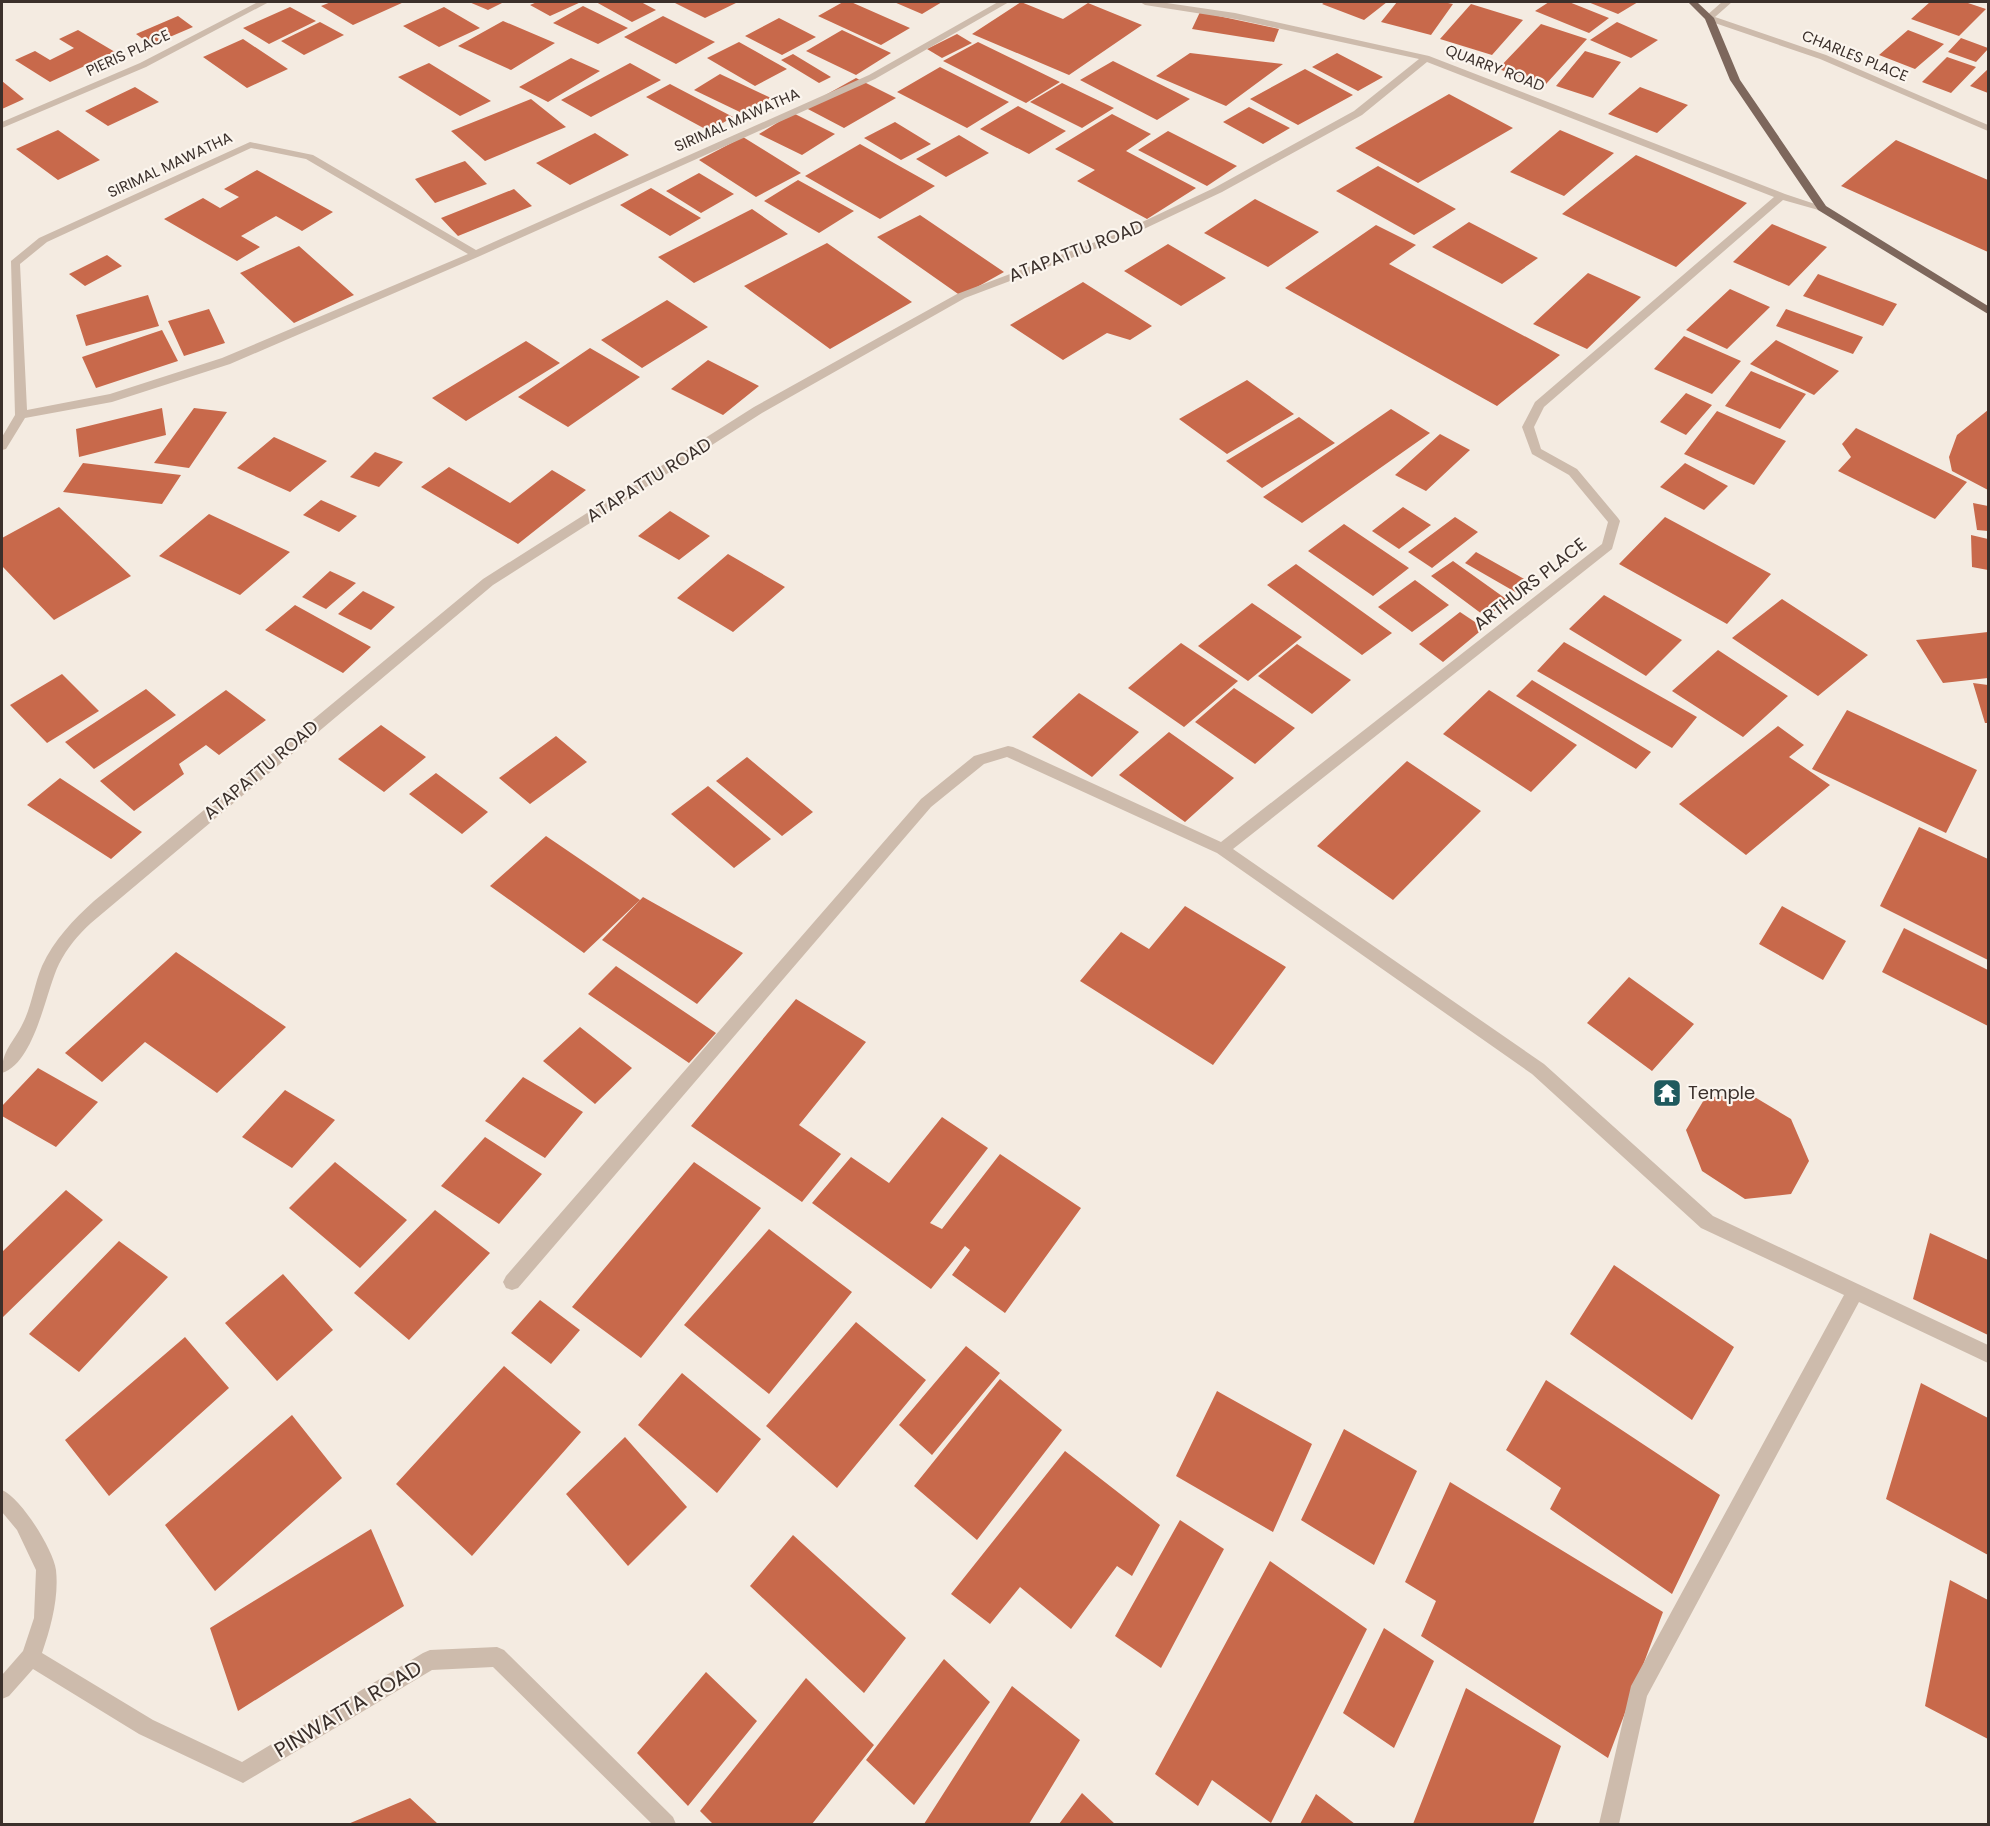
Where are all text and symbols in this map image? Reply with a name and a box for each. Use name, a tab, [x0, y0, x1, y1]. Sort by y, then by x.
street label: PIERIS PLACE	[82, 24, 173, 81]
street label: CHARLES PLACE	[1799, 25, 1911, 86]
street label: QUARRY ROAD	[1443, 39, 1548, 96]
street label: SIRIMAL MAWATHA	[671, 82, 803, 157]
street label: SIRIMAL MAWATHA	[104, 126, 235, 203]
street label: ATAPATTU ROAD	[1005, 213, 1147, 288]
street label: ATAPATTU ROAD	[582, 431, 716, 528]
street label: ARTHURS PLACE	[1468, 532, 1591, 636]
street label: ATAPATTU ROAD	[198, 714, 323, 825]
temple icon: Temple	[1651, 1077, 1683, 1109]
place label: Temple	[1688, 1080, 1755, 1105]
street label: PINWATTA ROAD	[268, 1653, 427, 1764]

